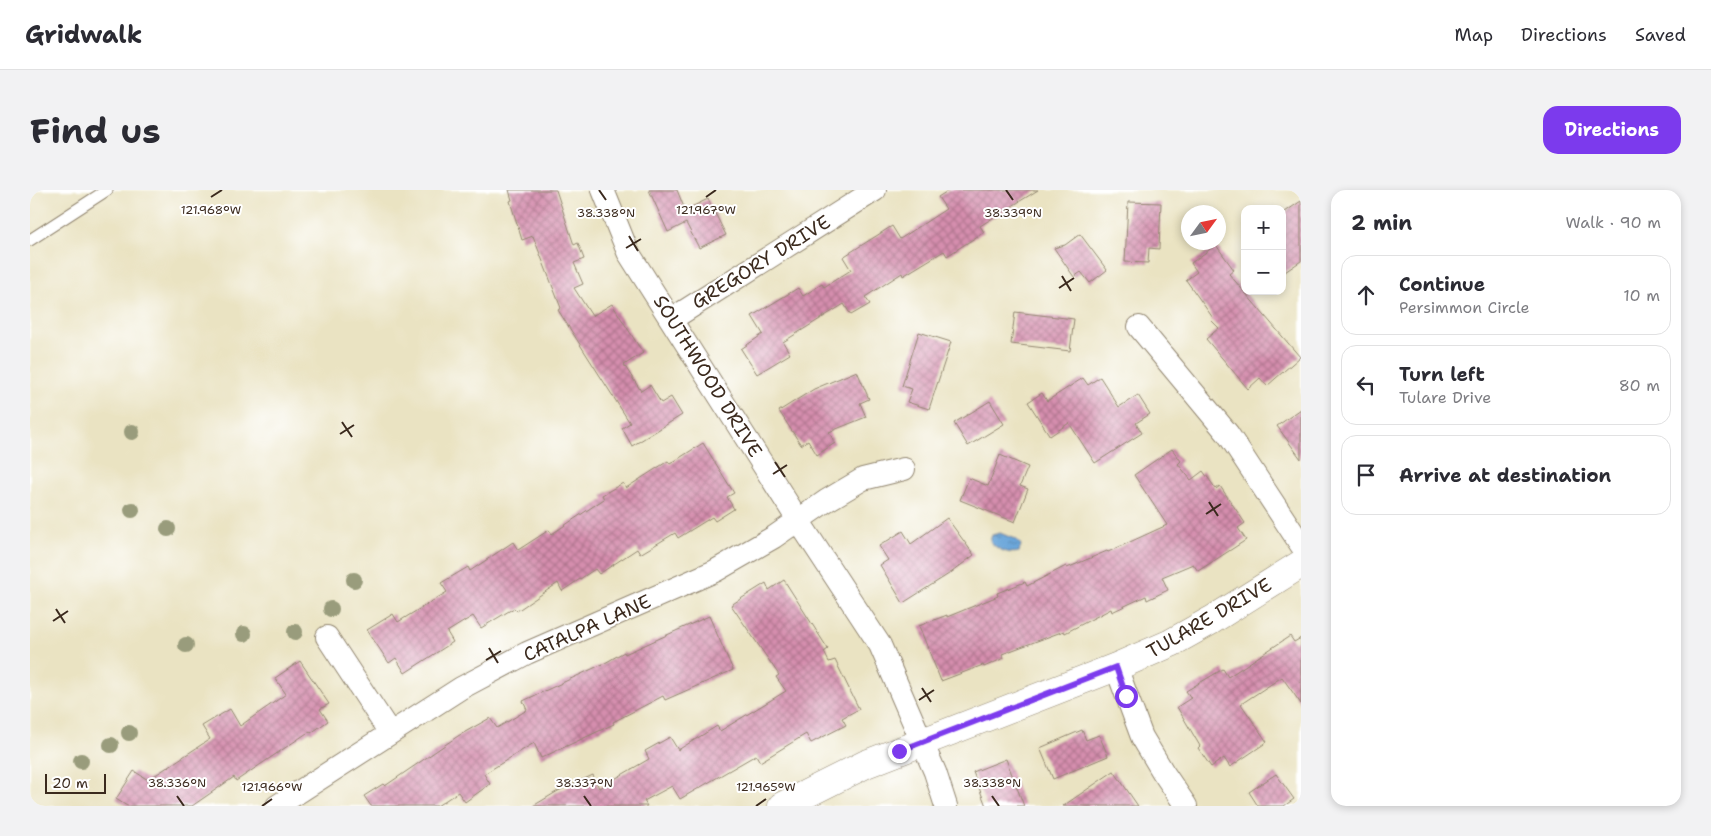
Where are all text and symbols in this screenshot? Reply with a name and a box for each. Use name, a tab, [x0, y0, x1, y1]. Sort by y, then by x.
text: Gridwalk	[25, 19, 142, 51]
text: Map	[1455, 23, 1493, 47]
text: Directions	[1521, 23, 1607, 47]
text: Saved	[1635, 23, 1686, 47]
button: Directions	[1543, 106, 1681, 154]
text: Find us	[30, 107, 161, 154]
text: 121.968°W	[181, 202, 241, 218]
text: 121.967°W	[676, 202, 736, 218]
text: 38.338°N	[577, 205, 635, 221]
text: 38.339°N	[984, 205, 1042, 221]
north arrow	[1181, 205, 1226, 250]
map controls	[1241, 205, 1286, 295]
button: +	[1241, 205, 1286, 250]
street label: GREGORY DRIVE	[687, 209, 835, 315]
text: 2 min	[1351, 209, 1412, 237]
text: Walk · 90 m	[1566, 212, 1661, 233]
button: −	[1241, 250, 1286, 295]
text: Continue	[1399, 272, 1485, 297]
icon: ahead	[1352, 281, 1380, 309]
text: 10 m	[1623, 285, 1660, 306]
street label: SOUTHWOOD DRIVE	[648, 290, 768, 462]
text: Persimmon Circle	[1399, 297, 1530, 318]
text: Turn left	[1399, 362, 1485, 387]
icon: left	[1352, 371, 1380, 399]
text: 80 m	[1619, 375, 1660, 396]
text: Tulare Drive	[1399, 387, 1491, 408]
icon: arrive	[1352, 461, 1380, 489]
text: Arrive at destination	[1399, 463, 1611, 488]
street label: TULARE DRIVE	[1142, 572, 1276, 664]
street label: CATALPA LANE	[519, 589, 655, 667]
route start	[1115, 685, 1138, 708]
route end	[888, 740, 911, 763]
scale bar	[45, 771, 106, 794]
text: 20 m	[52, 774, 88, 792]
text: 38.336°N	[148, 775, 206, 791]
text: 38.337°N	[555, 775, 613, 791]
text: 38.338°N	[963, 775, 1021, 791]
text: 121.966°W	[242, 779, 302, 795]
text: 121.965°W	[736, 779, 796, 795]

